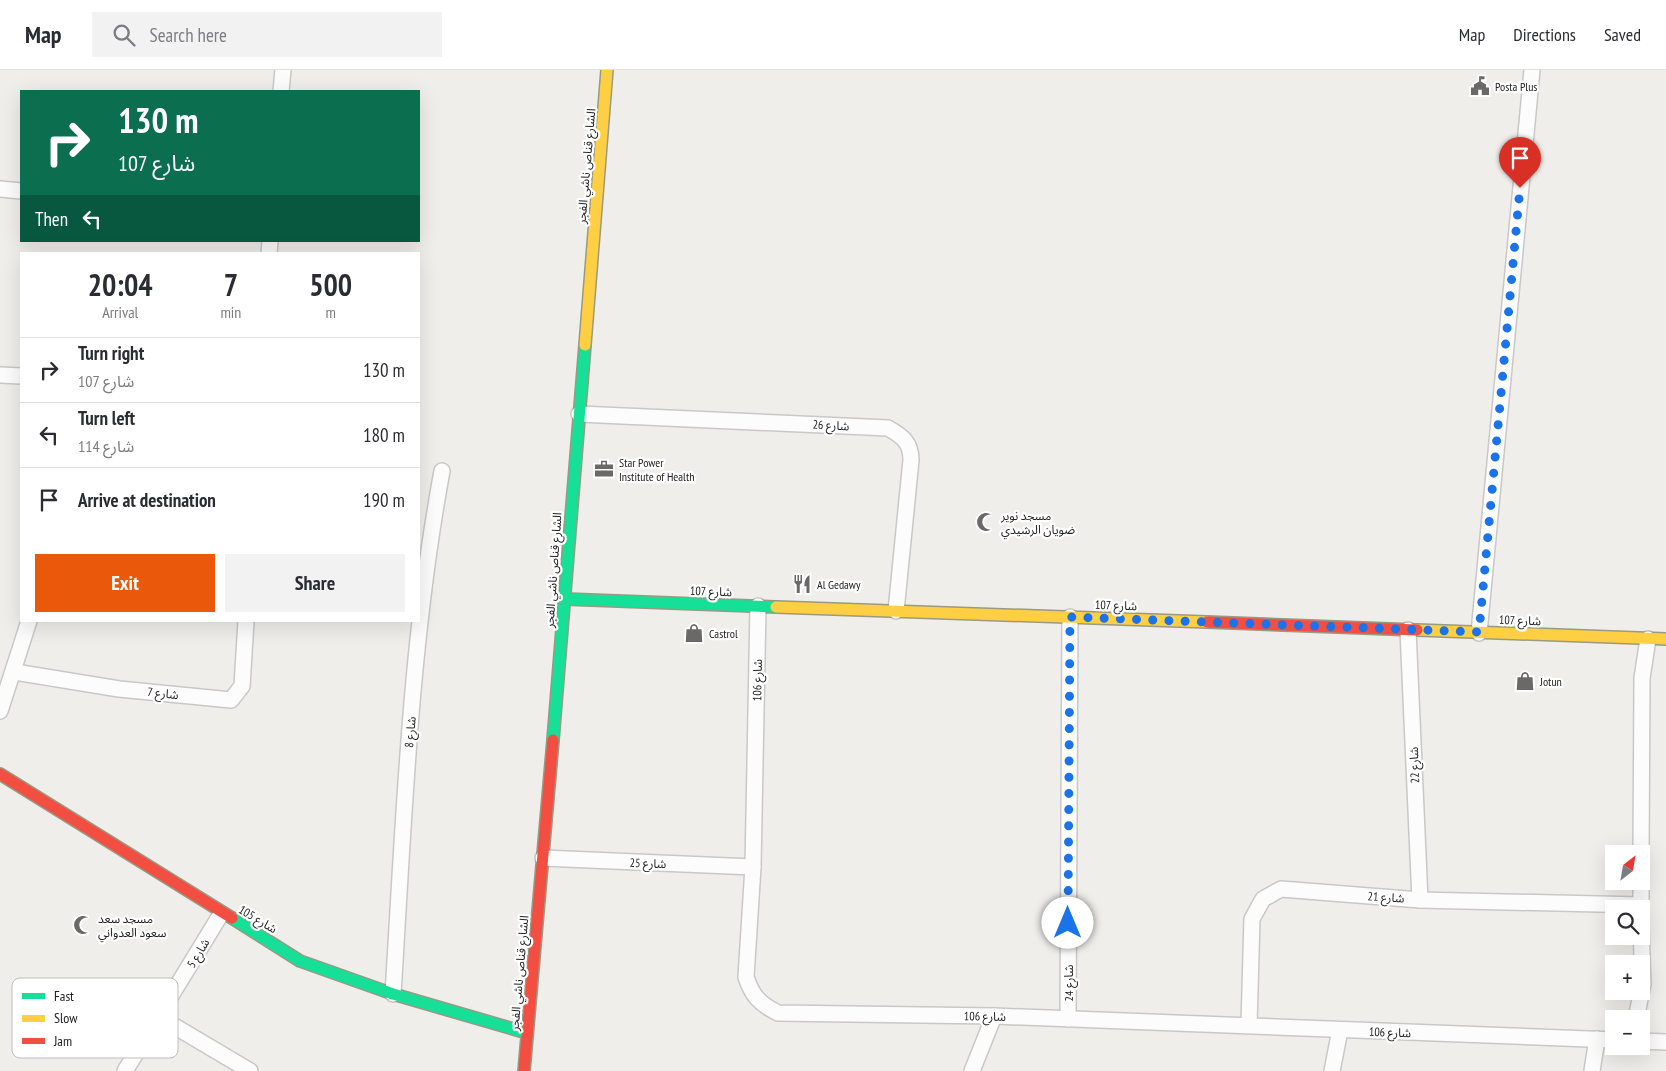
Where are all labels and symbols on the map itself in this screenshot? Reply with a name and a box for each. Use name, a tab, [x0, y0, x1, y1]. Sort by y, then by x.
public building icon: Posta Plus	[1469, 75, 1491, 97]
place label: Posta Plus	[1495, 79, 1537, 94]
street label: الشارع قناص ناشي الفجر	[573, 108, 601, 226]
pin	[1499, 137, 1541, 188]
street label: شارع 26	[812, 417, 850, 435]
place label: Star Power Institute of Health	[619, 455, 695, 484]
office icon: Star Power Institute of Health	[593, 458, 615, 480]
place label: مسجد نوير ضويان الرشيدي	[1000, 508, 1075, 539]
mosque icon: مسجد نوير ضويان الرشيدي	[975, 511, 997, 533]
street label: الشارع قناص ناشي الفجر	[541, 512, 567, 629]
restaurant icon: Al Gedawy	[791, 573, 813, 595]
place label: Al Gedawy	[817, 577, 861, 592]
street label: شارع 107	[690, 583, 732, 601]
street label: شارع 107	[1095, 597, 1137, 615]
street label: شارع 107	[1499, 612, 1541, 630]
shop icon: Castrol	[683, 622, 705, 644]
place label: Castrol	[709, 626, 738, 641]
street label: شارع 106	[749, 659, 767, 701]
shop icon: Jotun	[1514, 670, 1536, 692]
place label: Jotun	[1539, 674, 1562, 689]
street label: شارع 7	[146, 684, 179, 704]
street label: شارع 8	[401, 716, 421, 748]
street label: شارع 22	[1406, 746, 1424, 784]
north arrow	[1605, 845, 1650, 890]
street label: شارع 25	[629, 855, 667, 873]
street label: شارع 21	[1367, 888, 1405, 908]
position arrow	[1041, 896, 1093, 948]
street label: شارع 105	[235, 902, 280, 938]
place label: مسجد سعد سعود العدواني	[98, 911, 167, 942]
mosque icon: مسجد سعد سعود العدواني	[72, 914, 94, 936]
street label: الشارع قناص ناشي الفجر	[506, 915, 534, 1033]
street label: شارع 5	[183, 936, 214, 971]
street label: شارع 24	[1061, 965, 1078, 1001]
legend	[12, 978, 178, 1058]
text: Fast	[54, 987, 74, 1005]
street label: شارع 106	[964, 1008, 1006, 1026]
text: Slow	[54, 1009, 78, 1027]
street label: شارع 106	[1369, 1024, 1411, 1042]
text: Jam	[53, 1032, 72, 1050]

